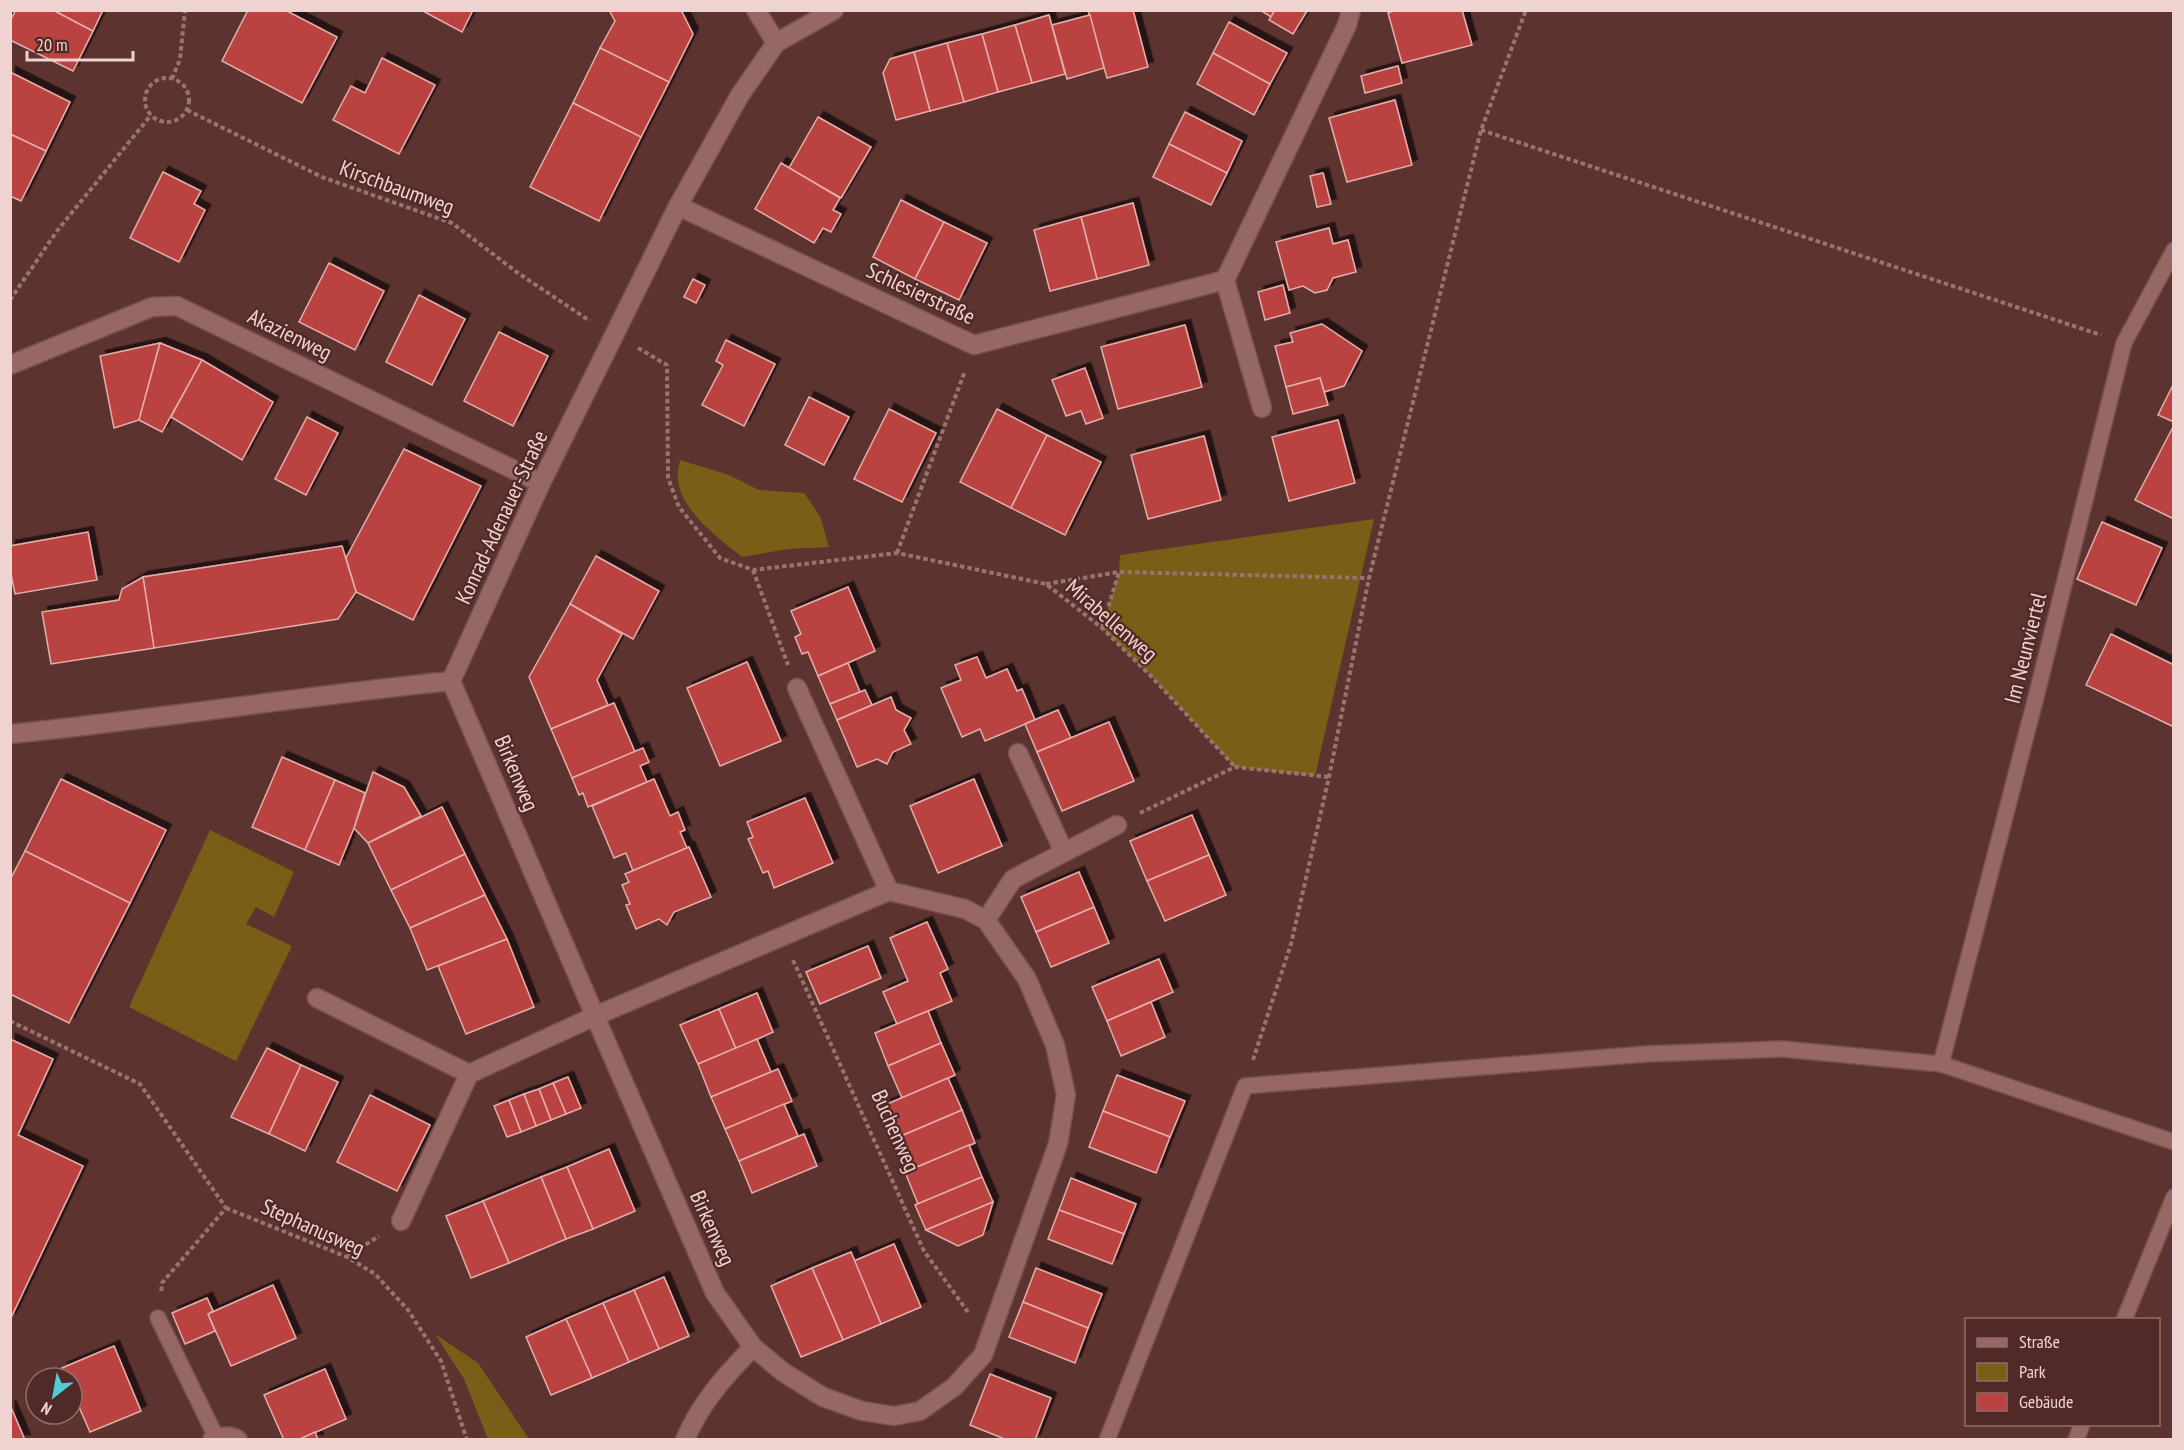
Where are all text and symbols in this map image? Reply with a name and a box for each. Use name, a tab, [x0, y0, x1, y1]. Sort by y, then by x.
scale bar	[27, 24, 134, 62]
text: 20 m	[36, 33, 68, 56]
street label: Kirschbaumweg	[336, 153, 458, 221]
street label: Schlesierstraße	[862, 256, 980, 330]
street label: Akazienweg	[243, 302, 337, 366]
street label: Konrad-Adenauer-Straße	[448, 426, 554, 608]
street label: Mirabellenweg	[1060, 573, 1164, 667]
street label: Im Neunviertel	[1998, 589, 2052, 706]
street label: Birkenweg	[489, 731, 545, 815]
street label: Buchenweg	[865, 1085, 927, 1177]
street label: Birkenweg	[684, 1186, 742, 1270]
street label: Stephanusweg	[257, 1192, 369, 1262]
legend	[1965, 1318, 2160, 1426]
text: Straße	[2019, 1330, 2060, 1353]
text: Park	[2019, 1360, 2046, 1383]
north arrow	[24, 1366, 84, 1426]
text: Gebäude	[2019, 1390, 2073, 1413]
text: N	[37, 1398, 55, 1420]

